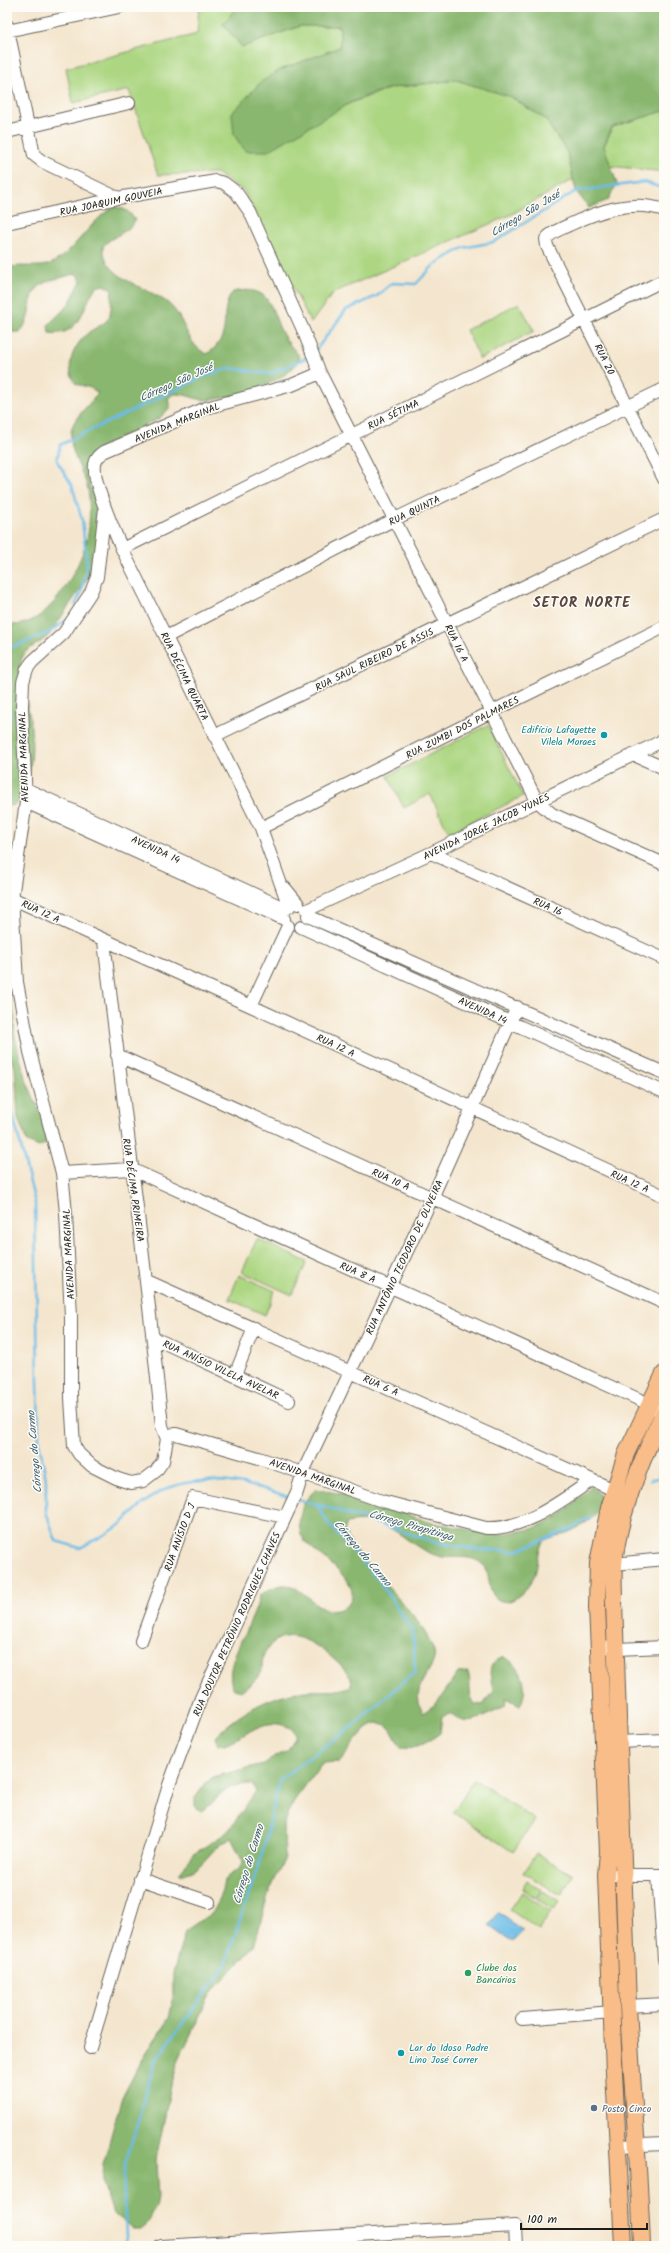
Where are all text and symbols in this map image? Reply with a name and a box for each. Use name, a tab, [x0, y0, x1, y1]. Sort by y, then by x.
street label: RUA JOAQUIM GOUVEIA	[58, 183, 164, 221]
water label: Córrego São José	[487, 184, 567, 242]
street label: RUA 20	[590, 341, 618, 378]
water label: Córrego São José	[137, 357, 219, 407]
street label: RUA SÉTIMA	[365, 396, 422, 434]
street label: AVENIDA MARGINAL	[132, 398, 223, 447]
street label: RUA QUINTA	[386, 492, 443, 530]
district label: SETOR NORTE	[533, 592, 631, 614]
street label: RUA 16 A	[440, 622, 472, 665]
street label: RUA SAUL RIBEIRO DE ASSIS	[312, 624, 437, 696]
street label: RUA DÉCIMA QUARTA	[156, 629, 213, 724]
street label: RUA ZUMBI DOS PALMARES	[403, 692, 523, 763]
street label: AVENIDA MARGINAL	[14, 711, 34, 803]
place label: Edifício Lafayette Vilela Moraes	[521, 722, 597, 750]
marker: Edifício Lafayette Vilela Moraes	[599, 730, 609, 740]
street label: AVENIDA JORGE JACOB YUNES	[420, 789, 553, 865]
street label: AVENIDA 14	[128, 832, 183, 868]
street label: RUA 16	[530, 893, 565, 920]
street label: RUA 12 A	[19, 896, 63, 928]
street label: AVENIDA 14	[455, 993, 510, 1029]
street label: RUA 12 A	[314, 1030, 358, 1062]
street label: RUA DÉCIMA PRIMEIRA	[118, 1137, 148, 1243]
street label: RUA 10 A	[369, 1164, 412, 1195]
street label: RUA 12 A	[608, 1166, 652, 1198]
street label: RUA ANTÔNIO TEODORO DE OLIVEIRA	[362, 1177, 448, 1338]
street label: AVENIDA MARGINAL	[59, 1208, 79, 1300]
street label: RUA 8 A	[337, 1258, 378, 1288]
street label: RUA ANÍSIO VILELA AVELAR	[160, 1336, 281, 1404]
street label: RUA 6 A	[360, 1371, 401, 1401]
water label: Córrego do Carmo	[22, 1409, 48, 1494]
street label: AVENIDA MARGINAL	[267, 1455, 358, 1499]
street label: RUA ANÍSIO D J	[160, 1501, 200, 1574]
water label: Córrego Pirapitinga	[367, 1505, 456, 1547]
water label: Córrego do Carmo	[329, 1516, 396, 1592]
street label: RUA DOUTOR PETRÔNIO RODRIGUES CHAVES	[189, 1529, 285, 1719]
water label: Córrego do Carmo	[228, 1821, 270, 1906]
place label: Clube dos Bancários	[476, 1960, 518, 1988]
marker: Clube dos Bancários	[463, 1968, 473, 1978]
place label: Lar do Idoso Padre Lino José Correr	[409, 2040, 489, 2068]
marker: Lar do Idoso Padre Lino José Correr	[396, 2048, 406, 2058]
place label: Posto Cinco	[602, 2101, 652, 2117]
marker: Posto Cinco	[589, 2103, 599, 2113]
scale bar	[521, 2205, 647, 2231]
text: 100 m	[527, 2210, 558, 2229]

